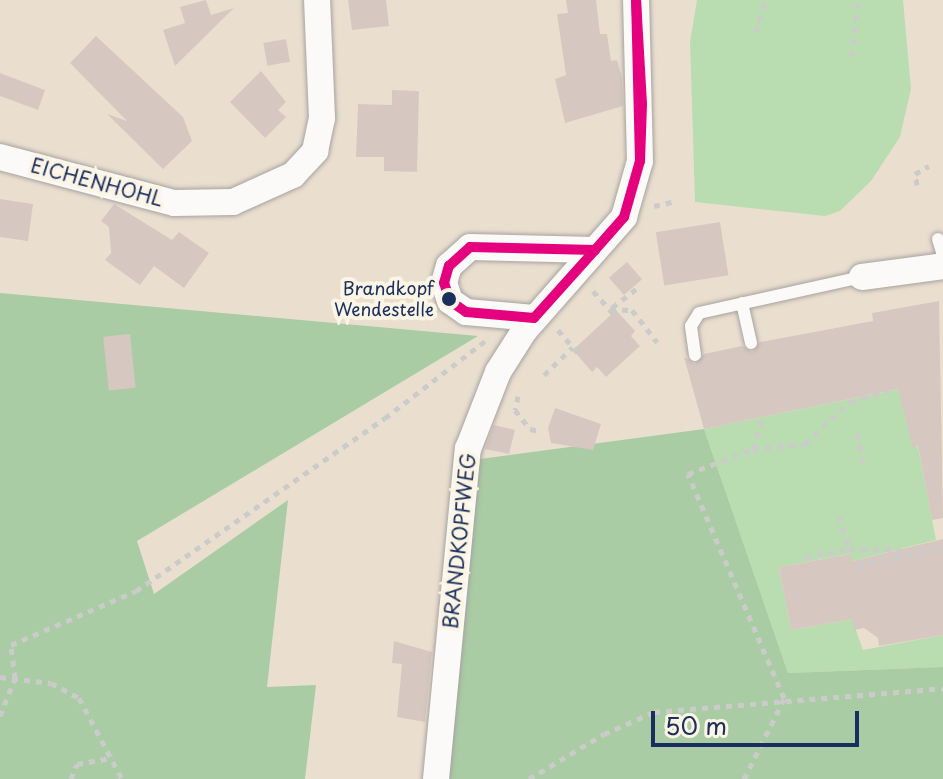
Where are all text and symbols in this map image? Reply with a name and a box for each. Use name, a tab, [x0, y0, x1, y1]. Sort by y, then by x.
street label: EICHENHOHL	[28, 153, 166, 211]
place label: Brandkopf Wendestelle	[334, 278, 434, 320]
marker: Brandkopf Wendestelle	[441, 291, 457, 307]
street label: BRANDKOPFWEG	[438, 452, 480, 630]
scale bar	[655, 695, 863, 745]
text: 50 m	[665, 707, 727, 743]

